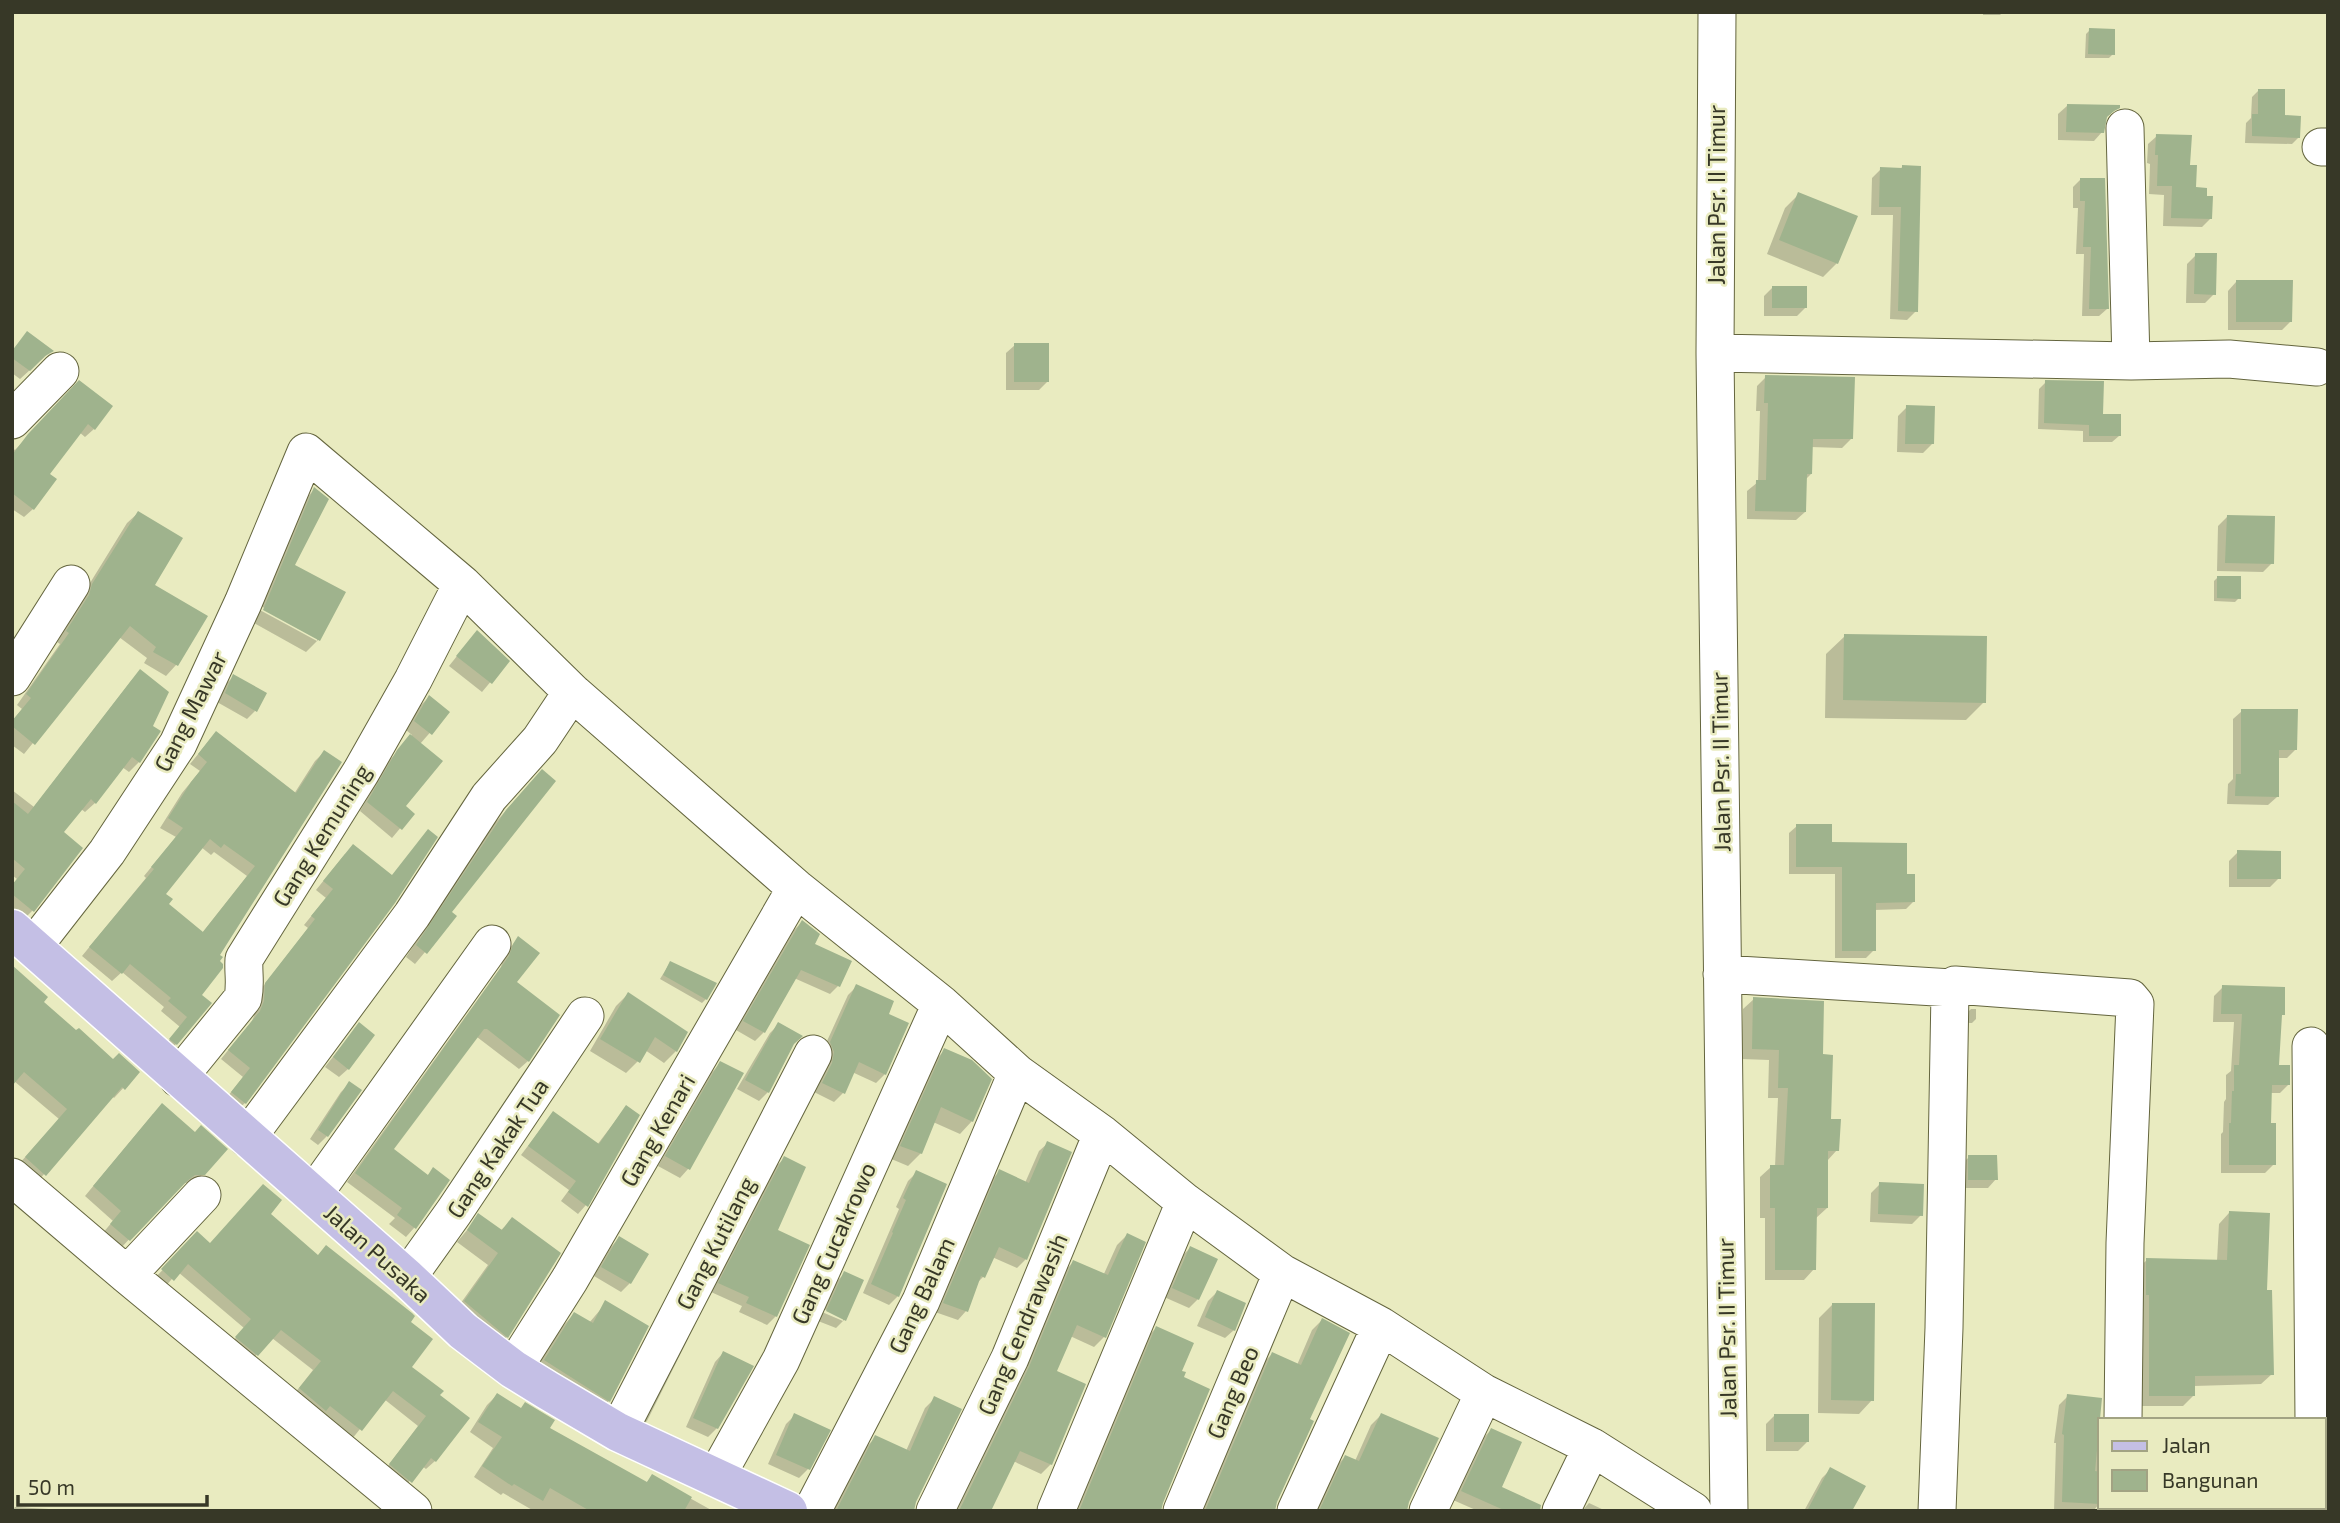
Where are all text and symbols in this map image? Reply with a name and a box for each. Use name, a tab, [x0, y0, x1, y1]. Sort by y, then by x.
street label: Jalan Psr. II Timur	[1702, 105, 1730, 285]
street label: Gang Mawar	[148, 646, 232, 776]
street label: Jalan Psr. II Timur	[1704, 672, 1736, 852]
street label: Gang Kemuning	[266, 759, 376, 911]
street label: Gang Kenari	[614, 1069, 700, 1191]
street label: Gang Kakak Tua	[440, 1073, 554, 1223]
street label: Gang Cucakrowo	[785, 1158, 881, 1328]
street label: Gang Kutilang	[670, 1172, 760, 1314]
street label: Jalan Pusaka	[319, 1198, 437, 1308]
street label: Gang Cendrawasih	[971, 1229, 1073, 1419]
street label: Gang Balam	[882, 1232, 960, 1358]
street label: Jalan Psr. II Timur	[1710, 1238, 1742, 1418]
street label: Gang Beo	[1200, 1341, 1264, 1443]
legend	[2098, 1418, 2326, 1509]
text: Jalan	[2162, 1432, 2211, 1457]
scale bar	[18, 1464, 206, 1508]
text: Bangunan	[2162, 1467, 2258, 1492]
text: 50 m	[28, 1474, 75, 1499]

